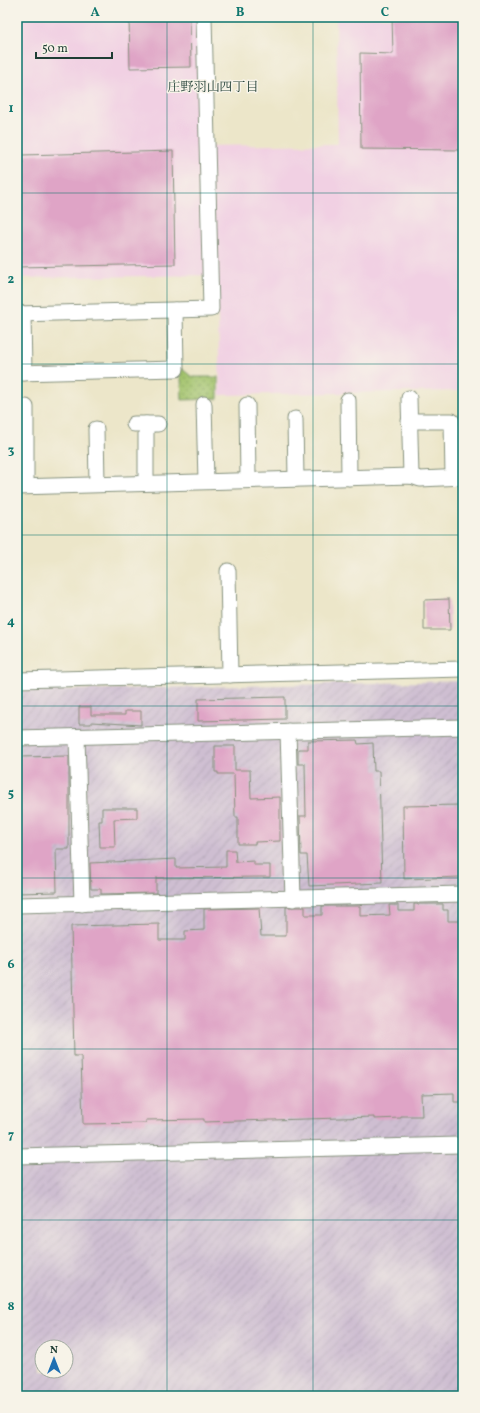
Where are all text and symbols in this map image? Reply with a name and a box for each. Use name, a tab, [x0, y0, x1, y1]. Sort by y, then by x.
text: A	[90, 4, 100, 22]
text: B	[236, 4, 245, 22]
text: C	[381, 4, 389, 22]
scale bar	[36, 34, 112, 60]
text: 50 m	[42, 41, 68, 57]
district label: 庄野羽山四丁目	[167, 79, 259, 97]
text: 1	[8, 100, 14, 118]
text: 2	[8, 271, 15, 289]
text: 3	[8, 442, 15, 460]
text: 4	[7, 613, 15, 631]
text: 5	[8, 785, 14, 803]
text: 6	[7, 956, 15, 974]
text: 7	[8, 1127, 14, 1145]
text: 8	[7, 1298, 15, 1316]
north arrow	[34, 1339, 74, 1379]
text: N	[50, 1343, 58, 1358]

